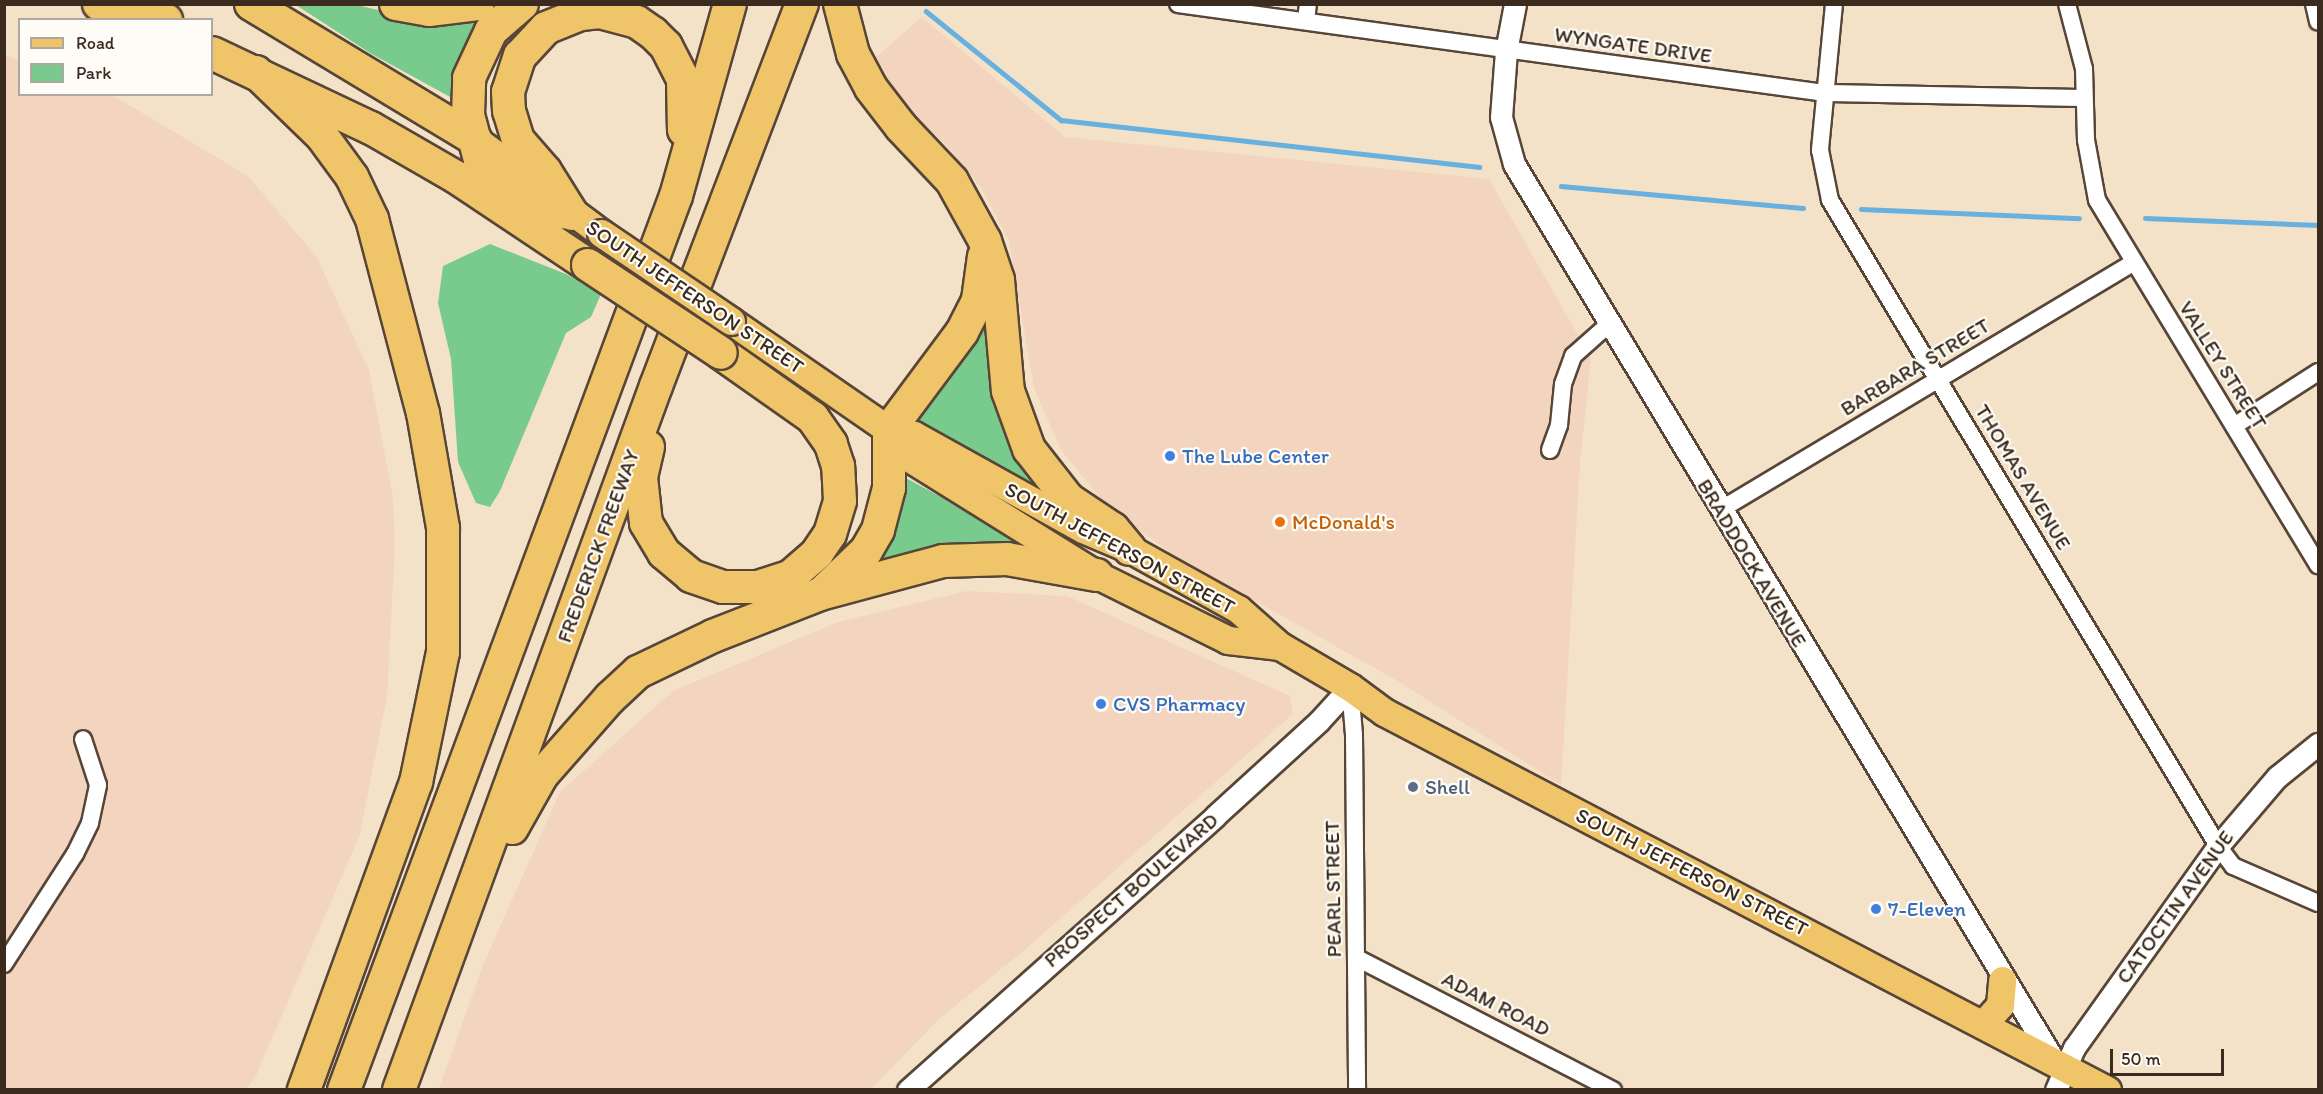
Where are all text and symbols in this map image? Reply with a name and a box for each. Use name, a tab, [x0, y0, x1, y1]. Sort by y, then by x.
legend	[18, 18, 213, 96]
street label: WYNGATE DRIVE	[1552, 21, 1714, 69]
text: Road	[76, 32, 115, 54]
text: Park	[76, 62, 111, 84]
street label: SOUTH JEFFERSON STREET	[581, 215, 809, 379]
street label: VALLEY STREET	[2173, 296, 2273, 434]
street label: BARBARA STREET	[1836, 313, 1994, 421]
street label: THOMAS AVENUE	[1970, 400, 2076, 554]
place label: The Lube Center	[1182, 443, 1329, 469]
street label: FREDERICK FREEWAY	[551, 446, 645, 646]
marker: The Lube Center	[1163, 449, 1177, 463]
street label: BRADDOCK AVENUE	[1692, 475, 1812, 651]
street label: SOUTH JEFFERSON STREET	[1000, 476, 1240, 620]
place label: McDonald's	[1292, 509, 1395, 535]
marker: McDonald's	[1273, 515, 1287, 529]
place label: CVS Pharmacy	[1113, 691, 1245, 717]
marker: CVS Pharmacy	[1094, 697, 1108, 711]
place label: Shell	[1425, 774, 1470, 800]
marker: Shell	[1406, 780, 1420, 794]
street label: SOUTH JEFFERSON STREET	[1572, 802, 1812, 942]
street label: PROSPECT BOULEVARD	[1039, 807, 1223, 973]
street label: PEARL STREET	[1319, 820, 1347, 958]
street label: CATOCTIN AVENUE	[2111, 826, 2239, 988]
place label: 7-Eleven	[1888, 896, 1966, 922]
marker: 7-Eleven	[1869, 902, 1883, 916]
street label: ADAM ROAD	[1438, 966, 1554, 1042]
scale bar	[2113, 1037, 2227, 1075]
text: 50 m	[2121, 1048, 2161, 1070]

